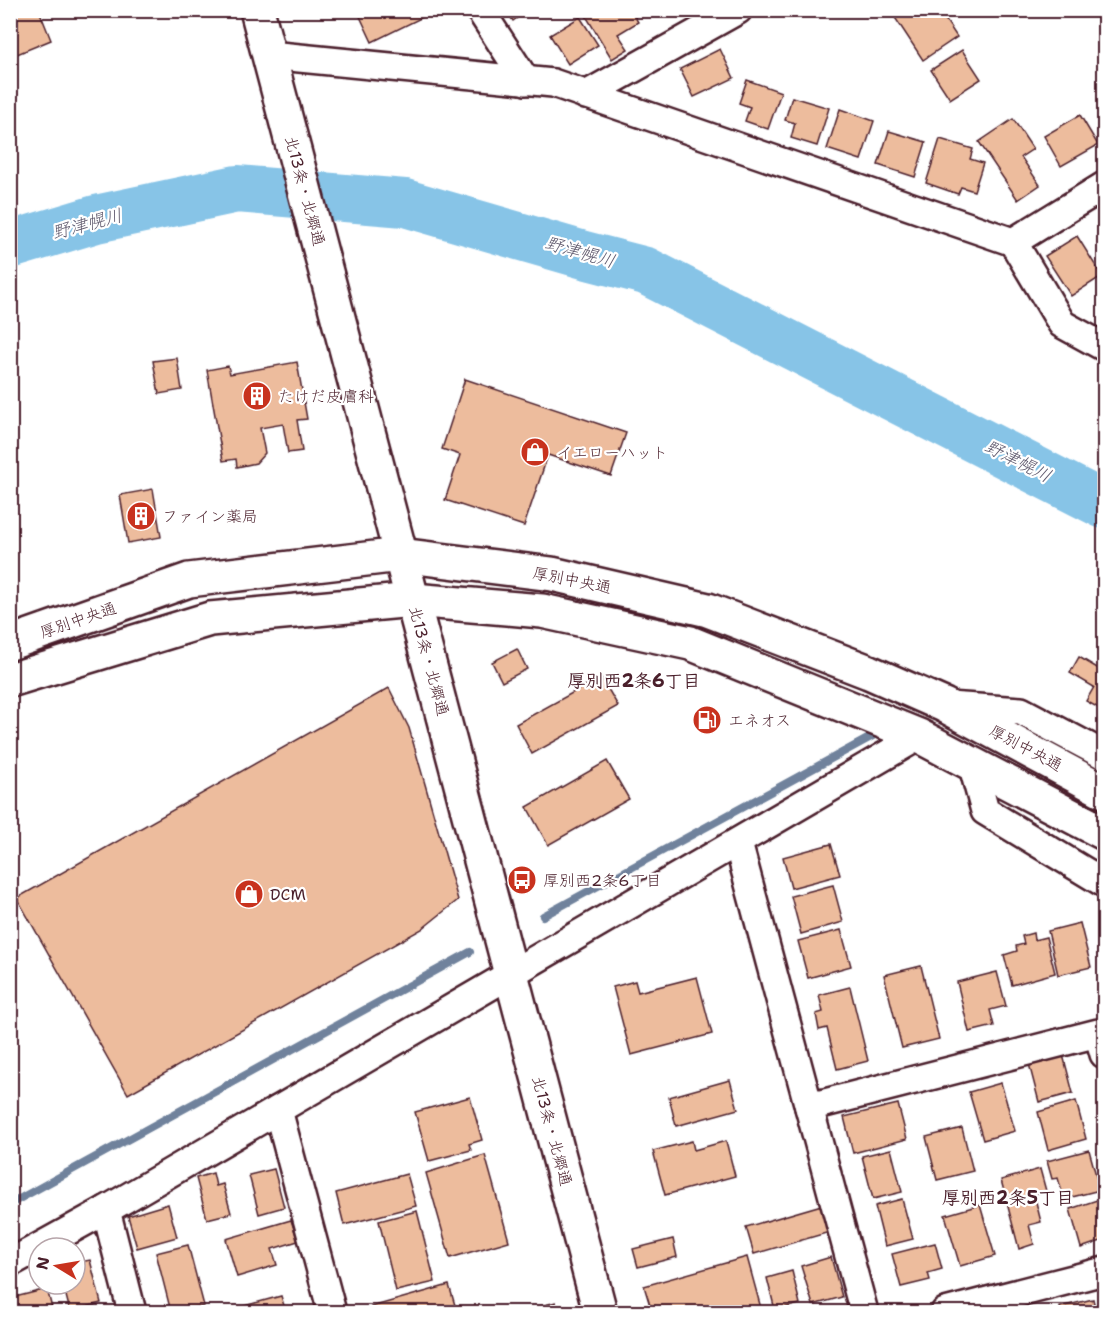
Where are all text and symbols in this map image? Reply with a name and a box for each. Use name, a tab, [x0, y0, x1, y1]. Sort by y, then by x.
street label: 北13条・北郷通	[280, 134, 330, 248]
water label: 野津幌川	[49, 203, 125, 245]
water label: 野津幌川	[542, 231, 618, 273]
building icon: たけだ皮膚科	[241, 380, 273, 412]
place label: たけだ皮膚科	[278, 386, 374, 407]
water label: 野津幌川	[980, 434, 1056, 488]
shop icon: イエローハット	[519, 436, 551, 468]
place label: イエローハット	[556, 442, 668, 463]
building icon: ファイン薬局	[125, 500, 157, 532]
place label: ファイン薬局	[162, 506, 258, 527]
street label: 厚別中央通	[531, 562, 613, 598]
street label: 厚別中央通	[37, 597, 119, 643]
street label: 北13条・北郷通	[404, 604, 454, 718]
district label: 厚別西2条6丁目	[567, 669, 701, 693]
fuel station icon: エネオス	[691, 704, 723, 736]
place label: エネオス	[728, 710, 791, 731]
street label: 厚別中央通	[986, 720, 1066, 776]
bus stop icon: 厚別西2条6丁目	[506, 864, 538, 896]
place label: 厚別西2条6丁目	[543, 870, 661, 891]
shop icon: DCM	[233, 878, 265, 910]
place label: DCM	[270, 884, 306, 905]
street label: 北13条・北郷通	[527, 1074, 577, 1188]
district label: 厚別西2条5丁目	[942, 1186, 1074, 1210]
north arrow	[27, 1236, 87, 1296]
text: N	[31, 1255, 54, 1271]

